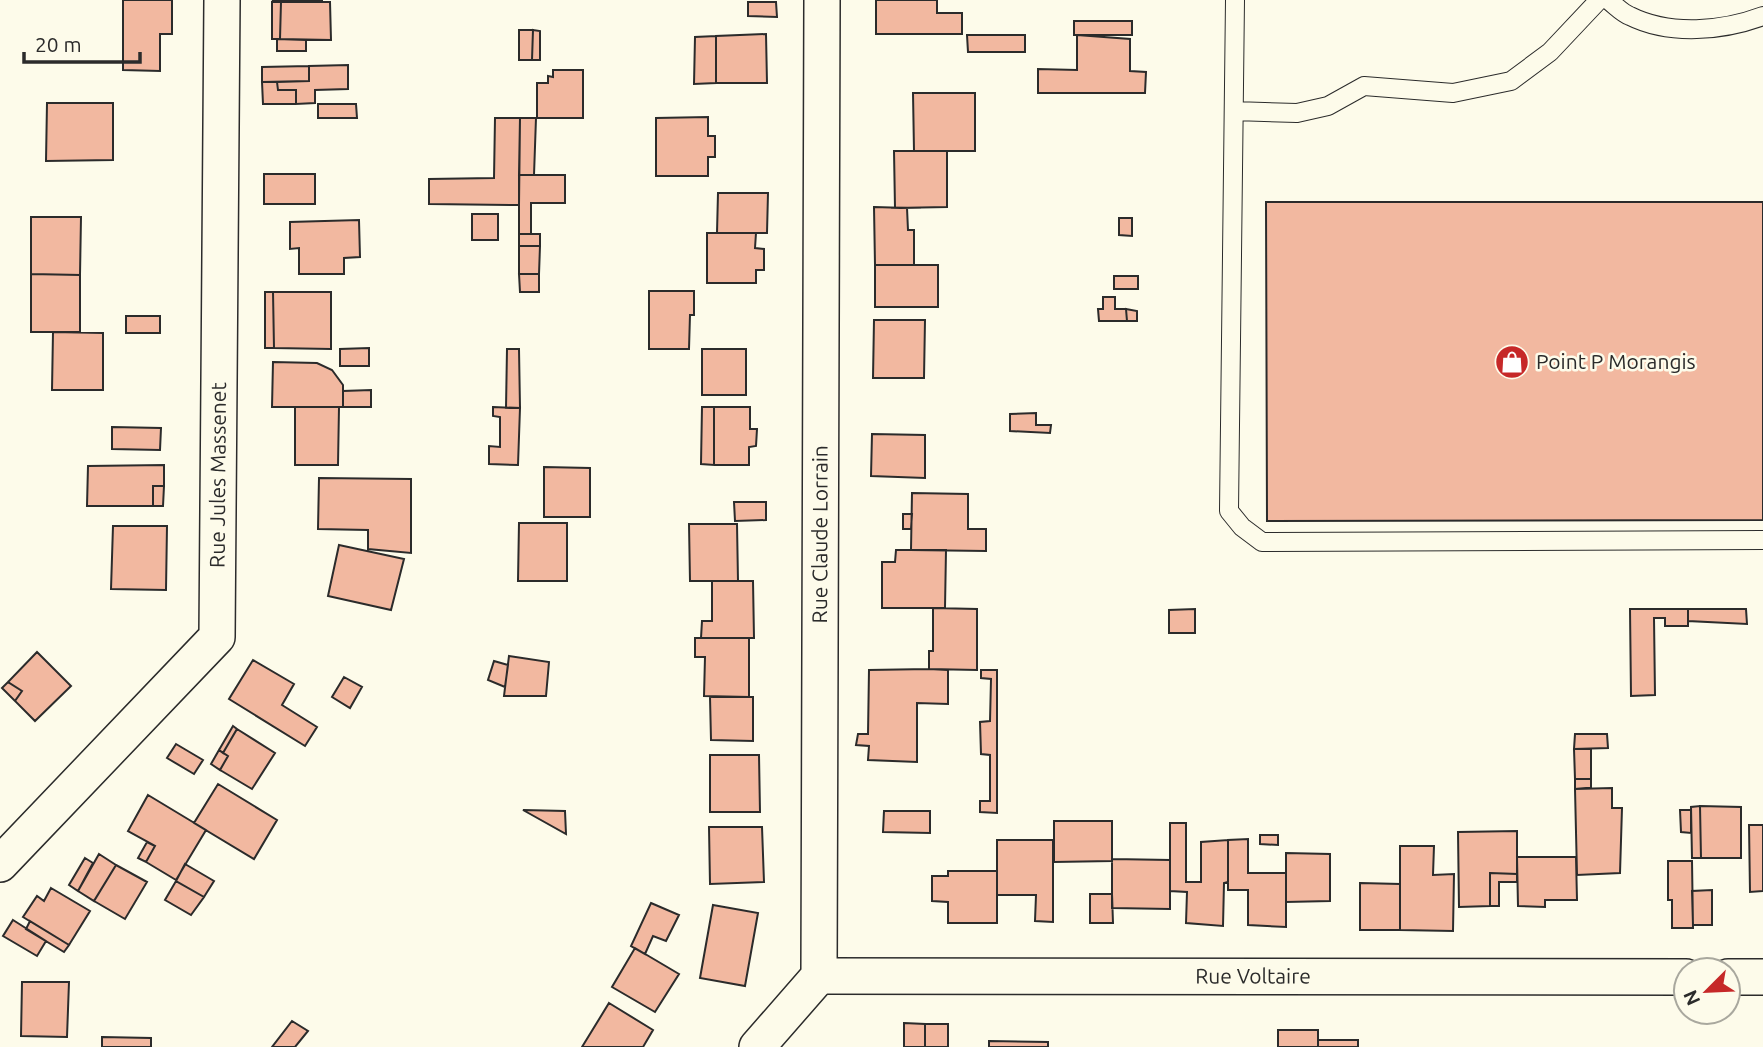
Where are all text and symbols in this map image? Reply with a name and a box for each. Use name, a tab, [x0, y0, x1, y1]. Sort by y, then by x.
scale bar	[24, 21, 140, 65]
text: 20 m	[35, 32, 82, 56]
shop icon: Point P Morangis	[1493, 343, 1531, 381]
place label: Point P Morangis	[1536, 349, 1696, 373]
street label: Rue Jules Massenet	[205, 382, 230, 568]
street label: Rue Claude Lorrain	[807, 445, 832, 623]
north arrow	[1672, 956, 1742, 1026]
street label: Rue Voltaire	[1195, 963, 1311, 988]
text: N	[1679, 987, 1704, 1009]

